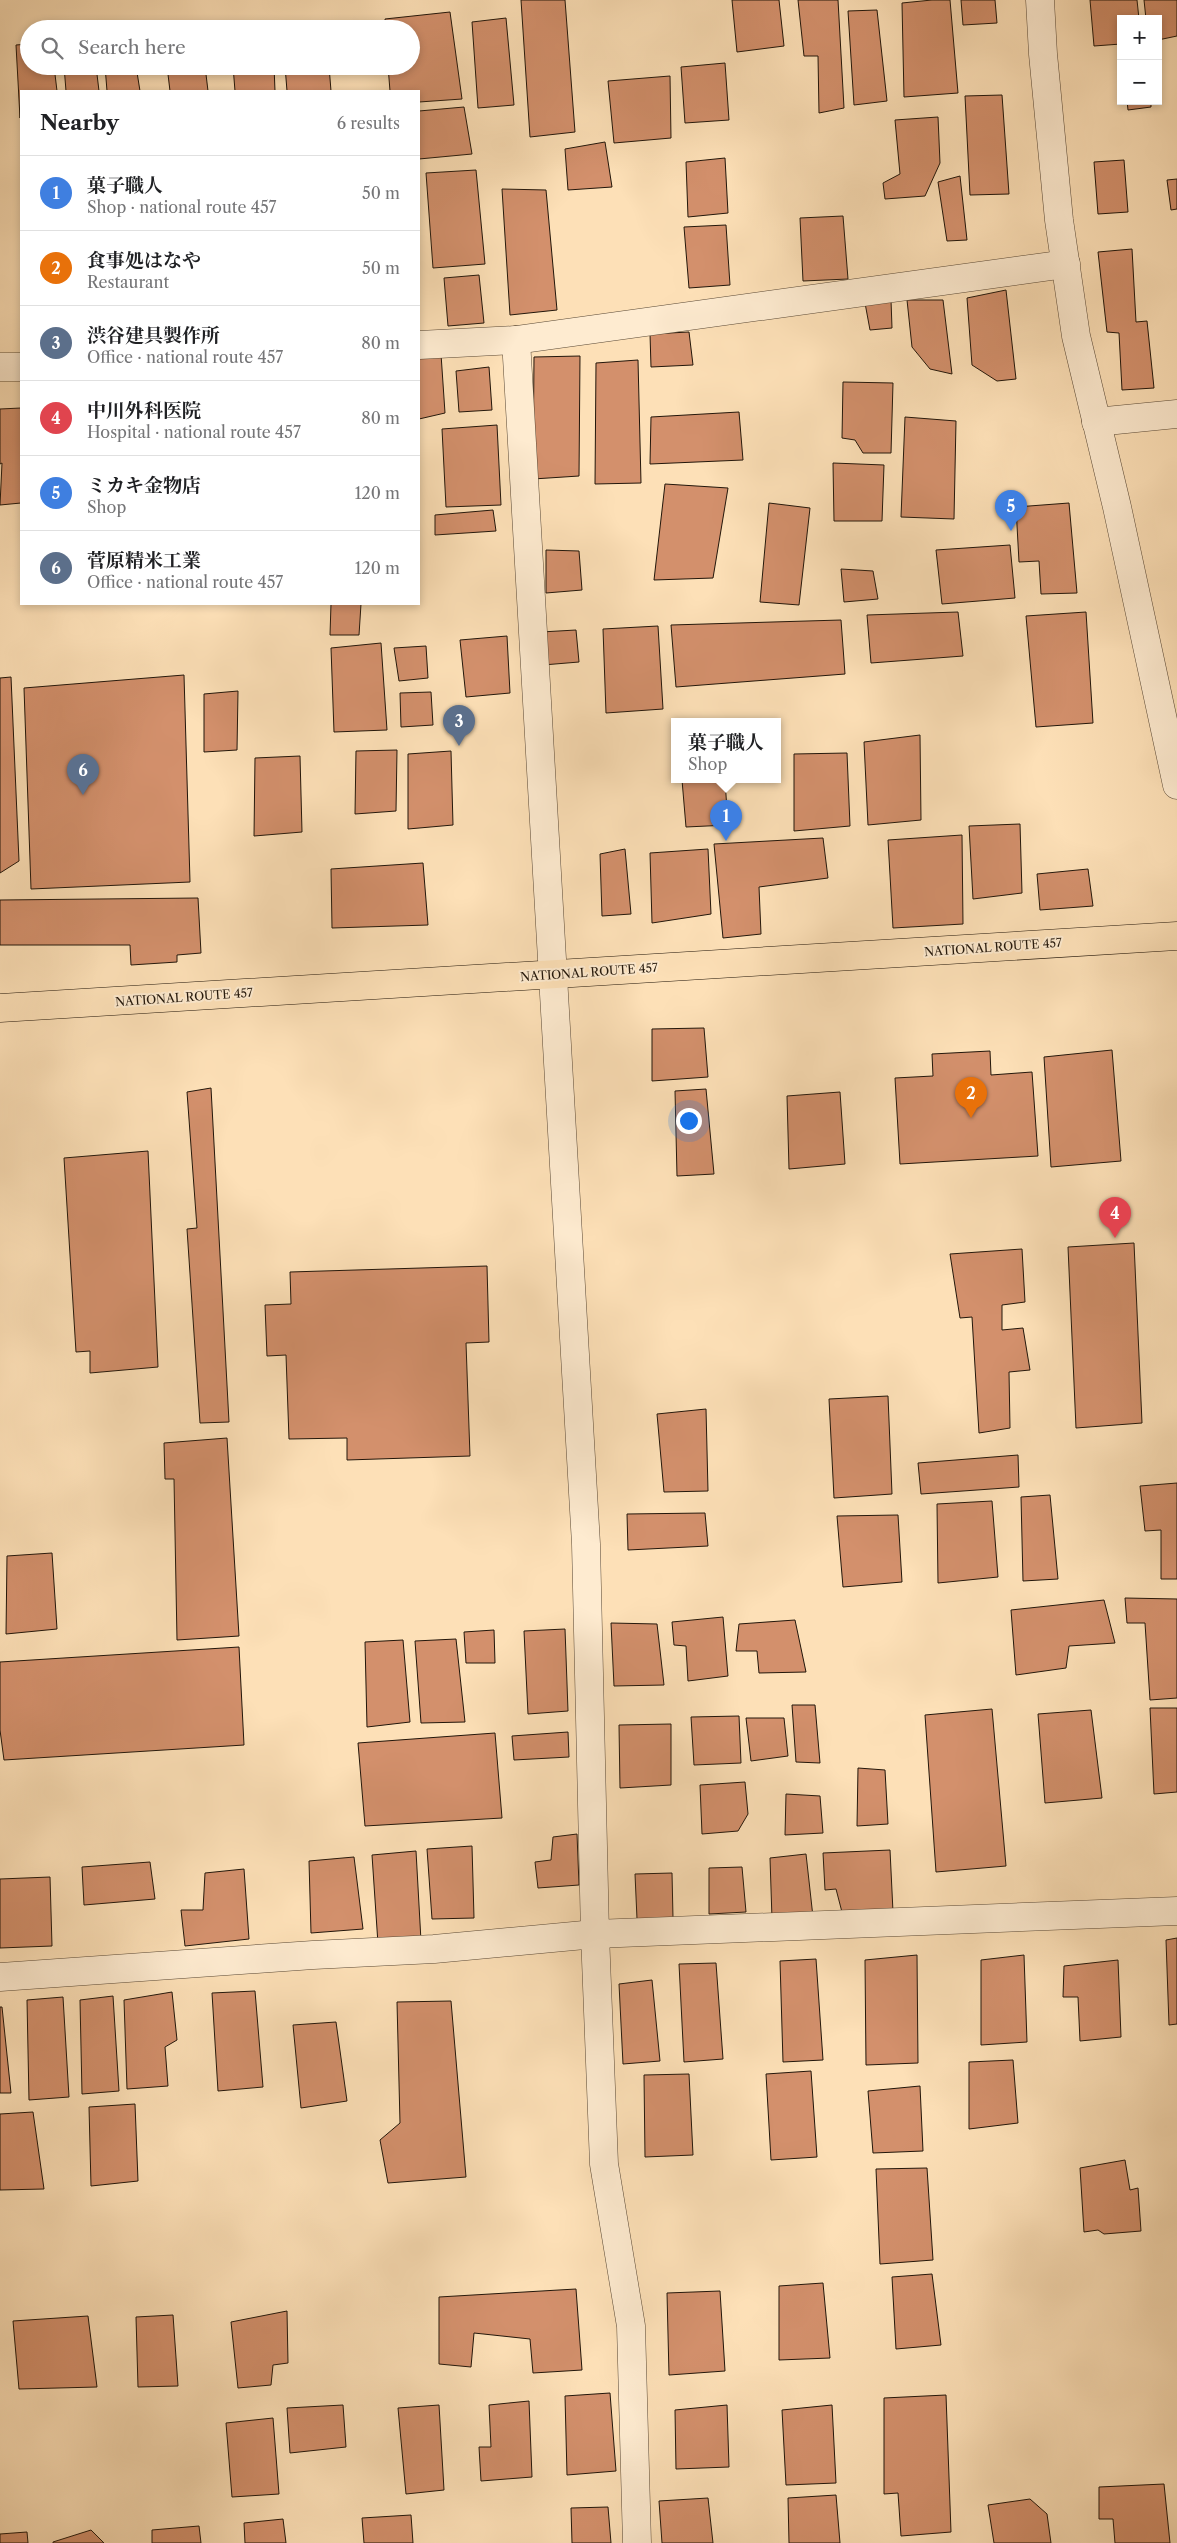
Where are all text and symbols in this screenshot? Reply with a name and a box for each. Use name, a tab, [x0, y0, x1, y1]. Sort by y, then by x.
map controls	[1117, 15, 1162, 105]
button: +	[1117, 15, 1162, 60]
search box	[20, 20, 420, 75]
icon: search	[38, 34, 66, 62]
text: Search here	[78, 36, 186, 59]
button: −	[1117, 60, 1162, 105]
text: Nearby	[40, 110, 119, 135]
text: 6 results	[337, 113, 400, 133]
text: 菓子職人	[87, 174, 163, 197]
text: 1	[52, 183, 60, 203]
text: 50 m	[362, 183, 400, 203]
text: Shop · national route 457	[87, 197, 276, 217]
text: 食事処はなや	[87, 249, 201, 272]
text: 2	[51, 258, 61, 278]
text: 50 m	[362, 258, 400, 278]
text: Restaurant	[87, 272, 169, 292]
text: 渋谷建具製作所	[87, 324, 220, 347]
text: 3	[51, 333, 61, 353]
text: 80 m	[361, 333, 400, 353]
text: Office · national route 457	[87, 347, 283, 367]
text: 中川外科医院	[87, 399, 201, 422]
text: 4	[51, 408, 61, 428]
text: 80 m	[361, 408, 400, 428]
text: Hospital · national route 457	[87, 422, 301, 442]
text: ミカキ金物店	[87, 474, 201, 497]
text: 5	[52, 483, 60, 503]
text: 120 m	[355, 483, 400, 503]
pin: 5	[995, 490, 1027, 531]
text: Shop	[87, 497, 126, 517]
text: 菅原精米工業	[87, 549, 201, 572]
text: 6	[51, 558, 61, 578]
text: 120 m	[355, 558, 400, 578]
text: Office · national route 457	[87, 572, 283, 592]
pin: 3	[443, 705, 475, 746]
popup	[671, 718, 781, 783]
text: 菓子職人	[688, 731, 764, 754]
pin: 6	[67, 754, 99, 795]
text: Shop	[688, 754, 727, 774]
pin: 1	[710, 800, 742, 841]
street label: NATIONAL ROUTE 457	[924, 935, 1063, 959]
street label: NATIONAL ROUTE 457	[520, 960, 659, 984]
street label: NATIONAL ROUTE 457	[115, 985, 254, 1009]
pin: 2	[955, 1077, 987, 1118]
your location	[676, 1108, 702, 1134]
pin: 4	[1099, 1197, 1131, 1238]

